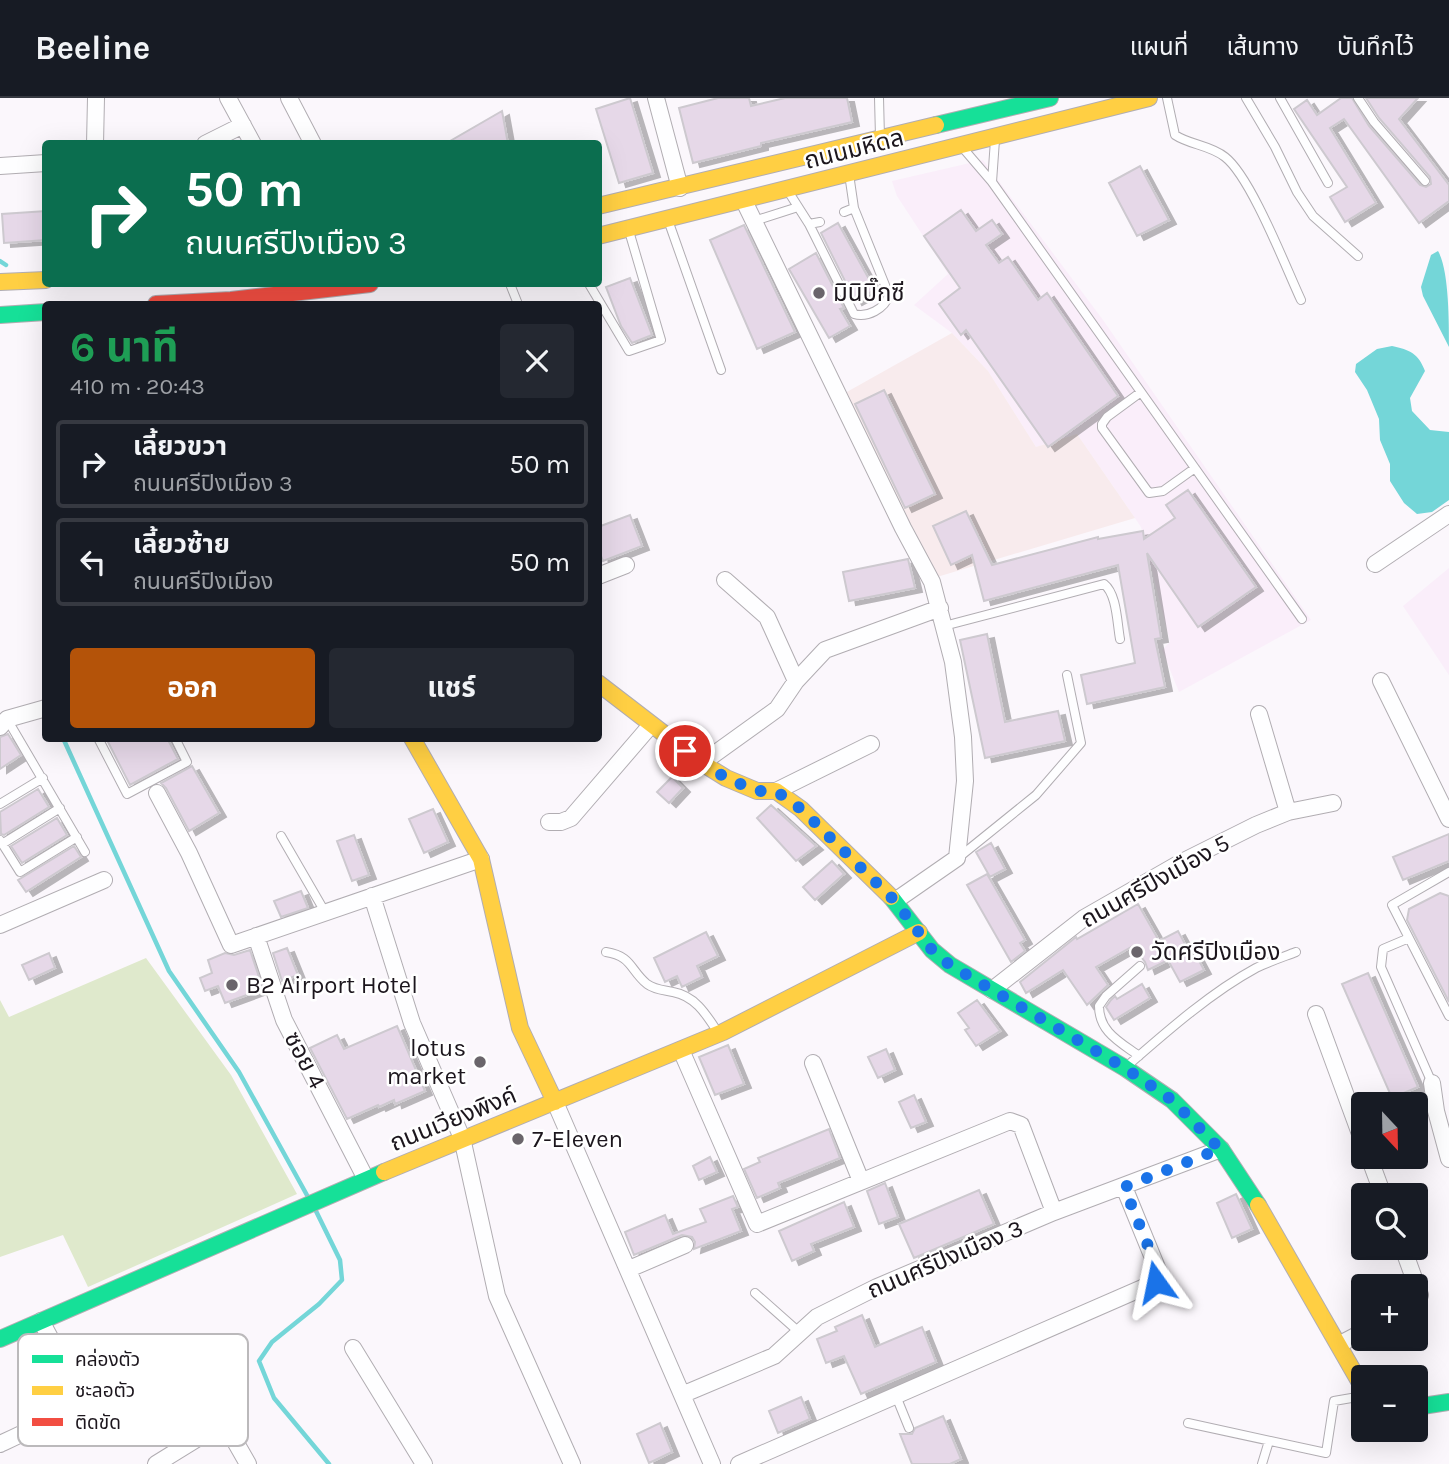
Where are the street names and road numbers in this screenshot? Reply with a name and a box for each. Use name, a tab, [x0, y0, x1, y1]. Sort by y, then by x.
street label: ถนนมหิดล	[802, 123, 906, 175]
street label: ถนนศรีปิงเมือง 5	[1076, 829, 1234, 933]
street label: ซอย 4	[278, 1027, 332, 1093]
street label: ถนนเวียงพิงค์	[386, 1081, 520, 1157]
street label: ถนนศรีปิงเมือง 3	[863, 1214, 1027, 1304]

